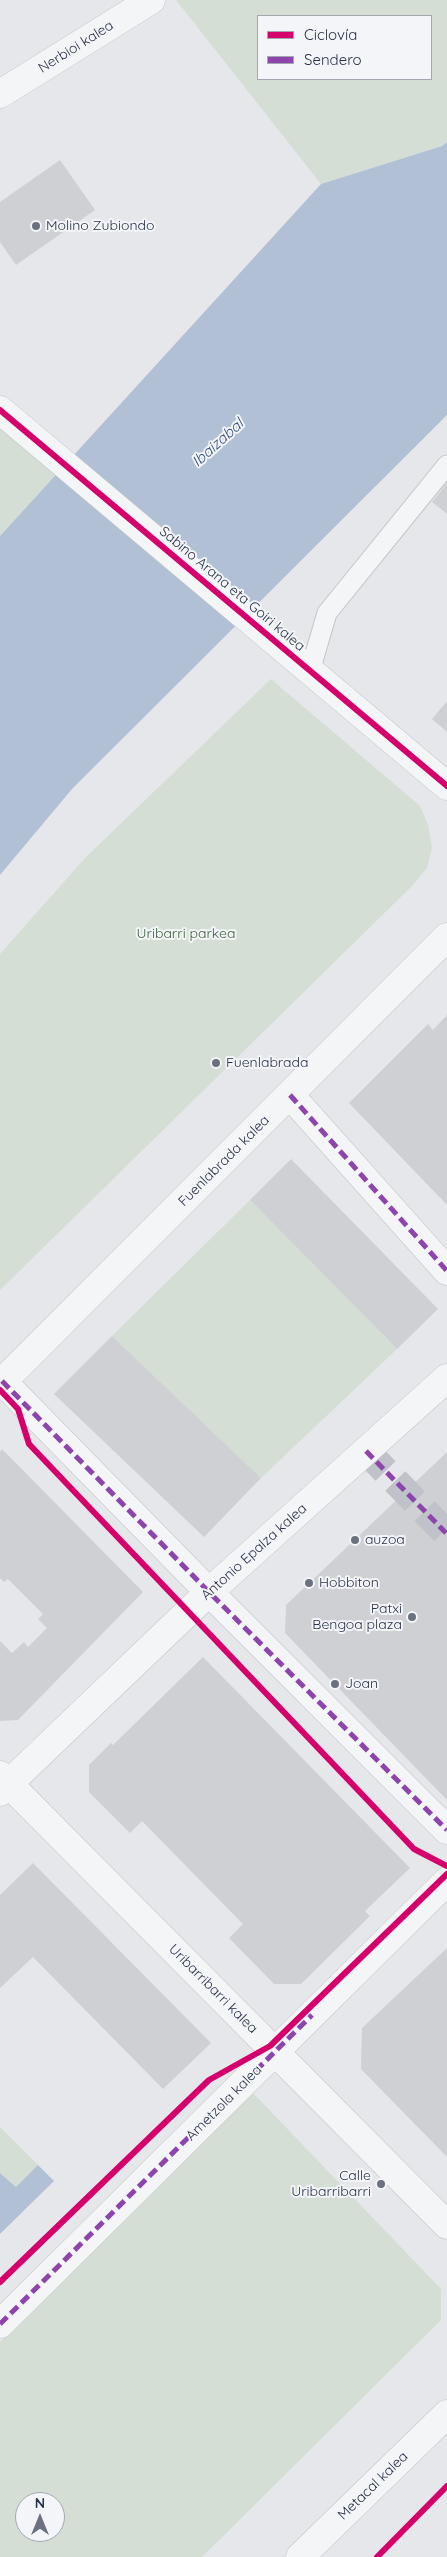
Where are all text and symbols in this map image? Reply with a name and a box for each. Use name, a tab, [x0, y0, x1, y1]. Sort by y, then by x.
legend	[257, 15, 432, 80]
street label: Nerbioi kalea	[35, 17, 117, 77]
text: Ciclovía	[304, 25, 357, 44]
text: Sendero	[304, 50, 362, 69]
place label: Molino Zubiondo	[46, 218, 154, 234]
marker: Molino Zubiondo	[30, 220, 42, 232]
water label: Ibaizabal	[189, 415, 247, 471]
street label: Sabino Arana eta Goiri kalea	[156, 523, 308, 655]
park label: Uribarri parkea	[137, 926, 235, 942]
place label: Fuenlabrada	[226, 1055, 309, 1071]
marker: Fuenlabrada	[210, 1057, 222, 1069]
street label: Fuenlabrada kalea	[175, 1112, 273, 1210]
street label: Antonio Epalza kalea	[198, 1500, 310, 1604]
place label: auzoa	[365, 1532, 405, 1548]
marker: auzoa	[349, 1534, 361, 1546]
place label: Hobbiton	[319, 1575, 379, 1591]
marker: Hobbiton	[303, 1577, 315, 1589]
place label: Patxi Bengoa plaza	[312, 1601, 402, 1634]
marker: Patxi Bengoa plaza	[406, 1611, 418, 1623]
place label: Joan	[345, 1676, 378, 1692]
marker: Joan	[329, 1678, 341, 1690]
street label: Uribarribarri kalea	[165, 1941, 261, 2037]
street label: Ametzola kalea	[183, 2062, 265, 2144]
place label: Calle Uribarribarri	[291, 2168, 371, 2200]
marker: Calle Uribarribarri	[375, 2178, 387, 2190]
street label: Metacal kalea	[334, 2448, 412, 2524]
north arrow	[15, 2492, 65, 2542]
text: N	[35, 2494, 45, 2512]

